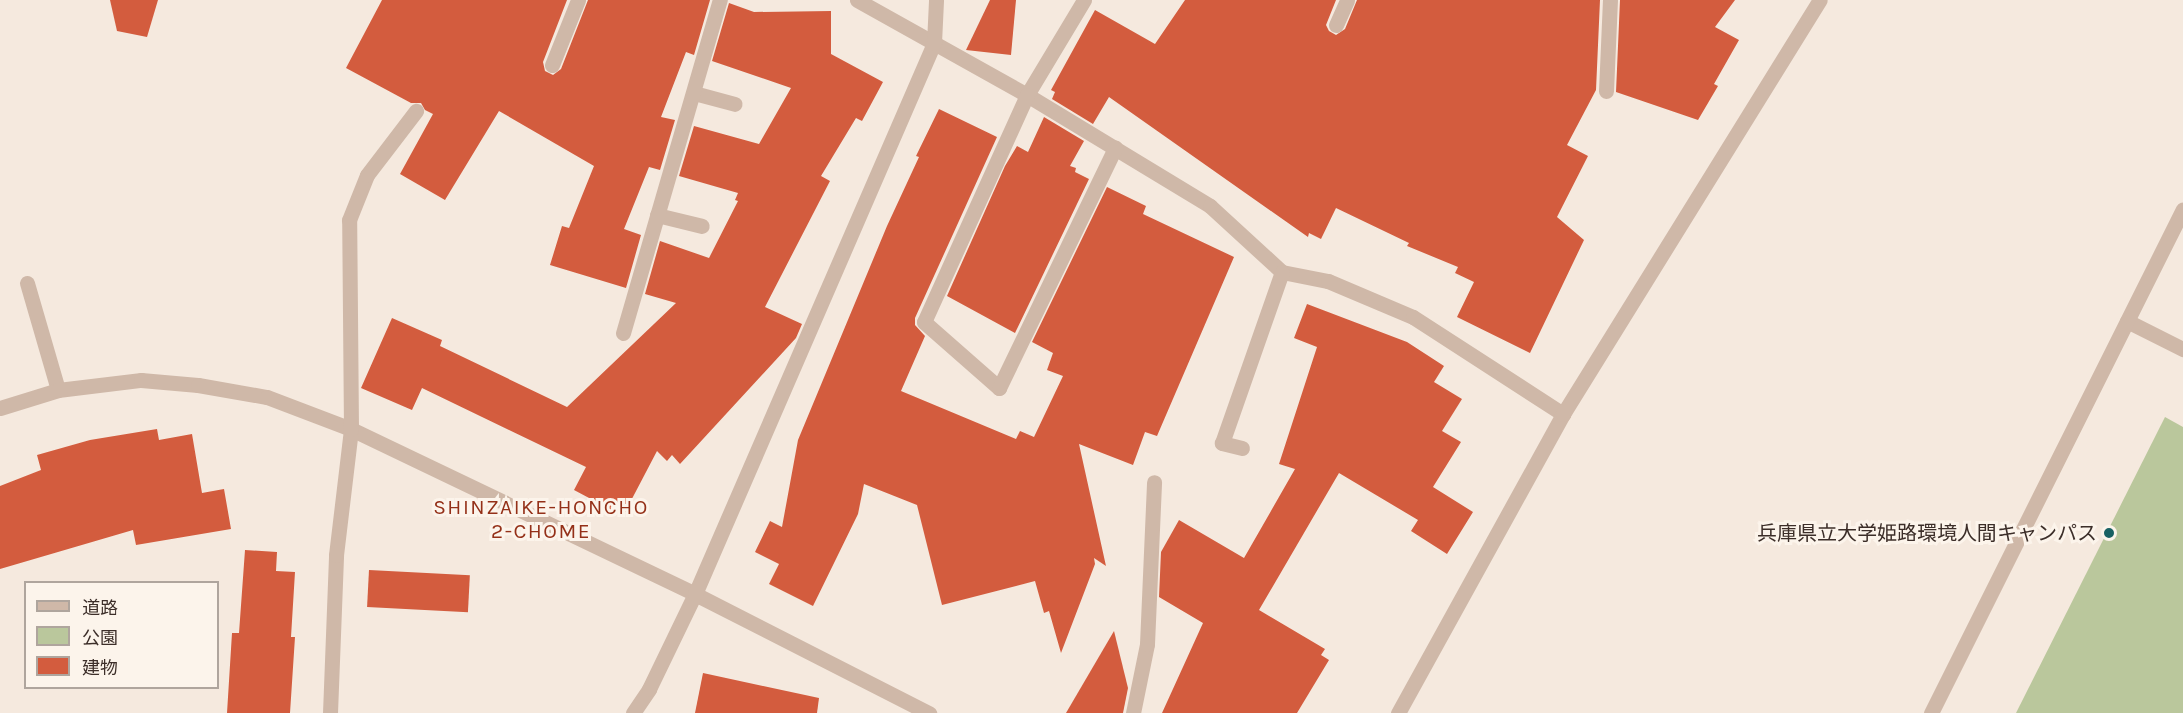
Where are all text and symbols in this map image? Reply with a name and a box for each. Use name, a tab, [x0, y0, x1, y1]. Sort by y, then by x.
district label: SHINZAIKE-HONCHO 2-CHOME	[433, 494, 649, 544]
place label: 兵庫県立大学姫路環境人間キャンパス	[1757, 521, 2097, 545]
marker: 兵庫県立大学姫路環境人間キャンパス	[2102, 526, 2116, 540]
legend	[24, 581, 219, 689]
text: 道路	[82, 597, 118, 619]
text: 公園	[82, 627, 118, 649]
text: 建物	[82, 657, 118, 679]

